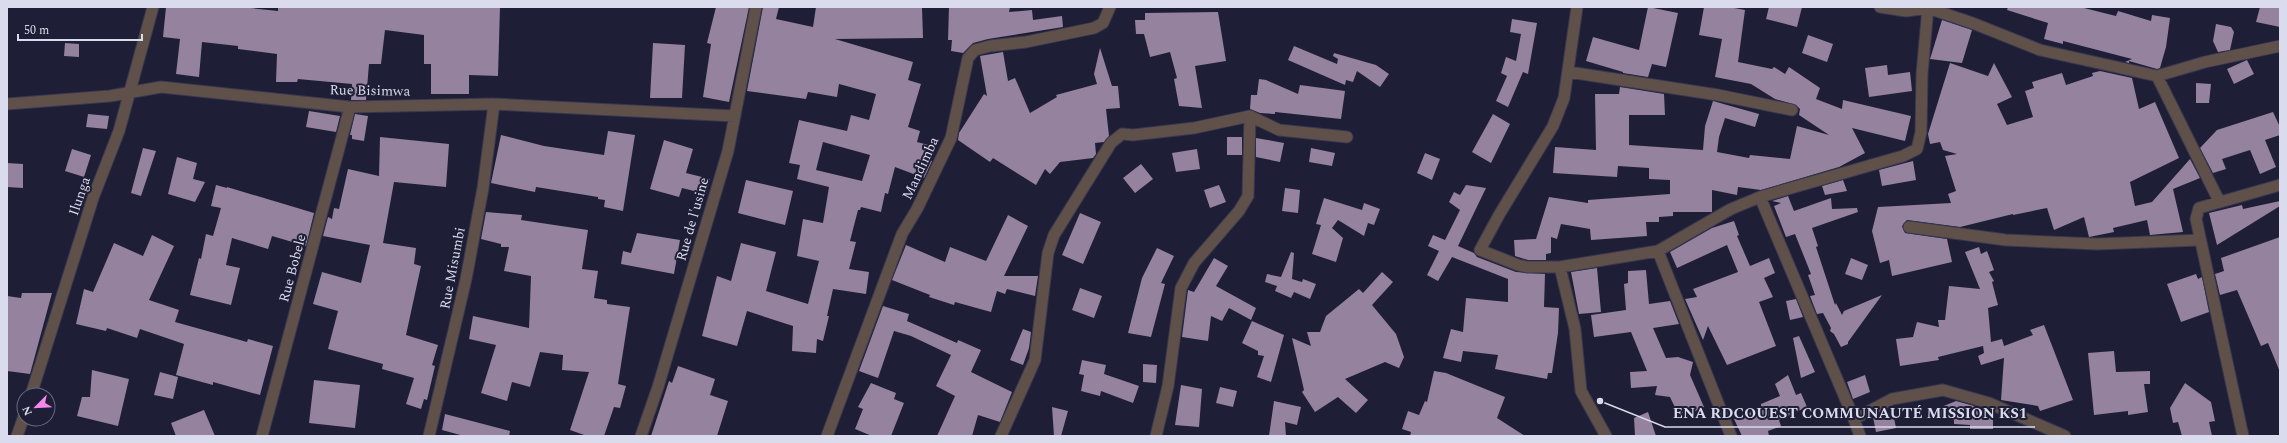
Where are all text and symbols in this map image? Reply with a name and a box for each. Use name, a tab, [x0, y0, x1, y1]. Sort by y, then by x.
scale bar	[18, 16, 142, 42]
text: 50 m	[24, 21, 49, 40]
street label: Rue Bisimwa	[329, 79, 411, 102]
street label: Mandimba	[897, 133, 944, 203]
street label: Ilunga	[63, 174, 96, 218]
street label: Rue de l'usine	[670, 175, 715, 264]
street label: Rue Misumbi	[434, 225, 471, 311]
street label: Rue Bobele	[273, 231, 312, 305]
north arrow	[16, 387, 56, 427]
callout: ENA RDCOUEST COMMUNAUTÉ MISSION KS1	[1665, 400, 2035, 427]
text: ENA RDCOUEST COMMUNAUTÉ MISSION KS1	[1673, 402, 2027, 425]
text: N	[18, 403, 37, 418]

